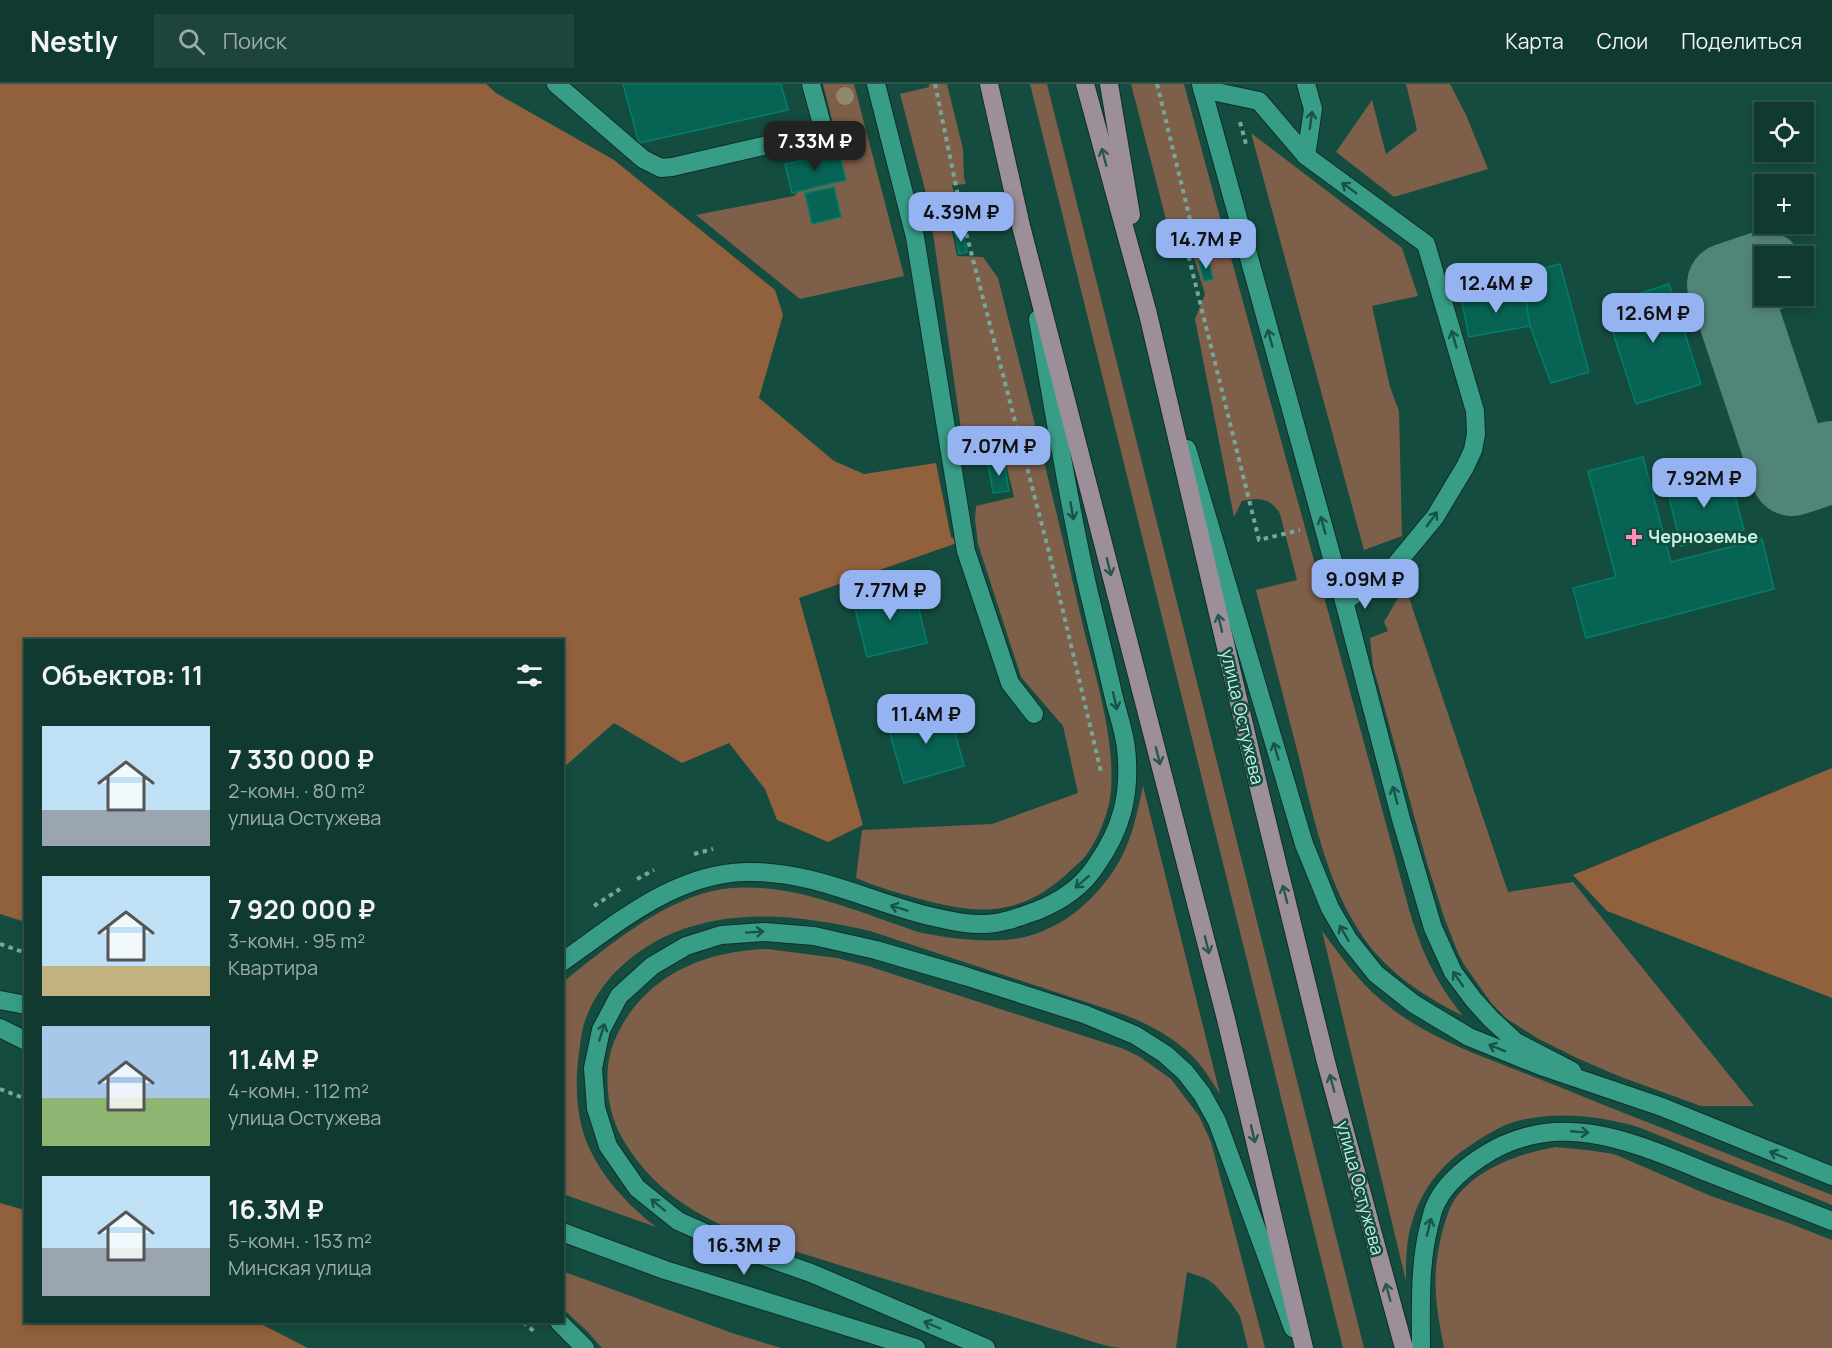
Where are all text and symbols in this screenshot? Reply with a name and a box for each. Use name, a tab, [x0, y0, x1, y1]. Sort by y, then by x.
search box	[154, 14, 574, 68]
text: Nestly	[30, 22, 118, 60]
icon: search	[175, 25, 208, 58]
text: Поиск	[223, 26, 287, 56]
text: Карта	[1505, 27, 1564, 55]
text: Слои	[1597, 27, 1648, 55]
text: Поделиться	[1681, 27, 1802, 55]
map controls	[1754, 102, 1814, 306]
button: locate	[1754, 102, 1814, 162]
one-way arrow	[1306, 110, 1317, 130]
pin: 7.33M ₽	[760, 121, 870, 172]
text: 7.33M ₽	[778, 127, 852, 154]
one-way arrow	[1098, 148, 1110, 167]
button: +	[1754, 174, 1814, 234]
one-way arrow	[1341, 181, 1357, 194]
pin: 4.39M ₽	[906, 192, 1016, 243]
text: 4.39M ₽	[923, 198, 999, 225]
pin: 14.7M ₽	[1151, 219, 1261, 270]
text: 14.7M ₽	[1170, 225, 1242, 252]
button: −	[1754, 246, 1814, 306]
pin: 12.4M ₽	[1441, 263, 1551, 314]
text: 12.4M ₽	[1459, 269, 1533, 296]
pin: 12.6M ₽	[1598, 293, 1708, 344]
text: 12.6M ₽	[1616, 299, 1690, 326]
one-way arrow	[1264, 329, 1275, 348]
one-way arrow	[1448, 330, 1459, 349]
pin: 7.07M ₽	[944, 426, 1054, 477]
text: 7.07M ₽	[961, 432, 1037, 459]
pin: 7.92M ₽	[1649, 458, 1759, 509]
text: 7.92M ₽	[1666, 464, 1742, 491]
one-way arrow	[1067, 501, 1078, 520]
one-way arrow	[1426, 512, 1438, 528]
one-way arrow	[1317, 516, 1328, 535]
place label: Черноземье	[1648, 524, 1758, 548]
marker: Черноземье	[1625, 528, 1643, 546]
one-way arrow	[1104, 557, 1116, 576]
pin: 9.09M ₽	[1310, 559, 1420, 610]
text: 9.09M ₽	[1326, 565, 1404, 592]
pin: 7.77M ₽	[835, 570, 945, 621]
text: 7.77M ₽	[854, 576, 926, 603]
one-way arrow	[1214, 613, 1225, 633]
street label: улица Остужева	[1216, 647, 1270, 787]
text: Объектов: 11	[42, 657, 203, 693]
icon: filters	[513, 659, 546, 692]
one-way arrow	[1109, 691, 1121, 710]
pin: 11.4M ₽	[871, 694, 981, 745]
text: 11.4M ₽	[891, 700, 961, 727]
text: 7 330 000 ₽	[228, 741, 374, 777]
one-way arrow	[1270, 742, 1281, 761]
one-way arrow	[1153, 746, 1165, 765]
icon: home	[90, 750, 162, 822]
text: 2-комн. · 80 m²	[228, 777, 365, 804]
one-way arrow	[1388, 786, 1400, 805]
text: улица Остужева	[228, 804, 381, 831]
one-way arrow	[1074, 875, 1089, 889]
one-way arrow	[1278, 885, 1290, 904]
text: 7 920 000 ₽	[228, 891, 375, 927]
icon: home	[90, 900, 162, 972]
one-way arrow	[890, 902, 909, 913]
one-way arrow	[1338, 925, 1350, 942]
text: 3-комн. · 95 m²	[228, 927, 365, 954]
one-way arrow	[744, 927, 764, 938]
one-way arrow	[1202, 935, 1213, 954]
text: Квартира	[228, 954, 318, 981]
one-way arrow	[1452, 971, 1464, 987]
one-way arrow	[597, 1023, 608, 1042]
text: 11.4M ₽	[228, 1041, 319, 1077]
one-way arrow	[1489, 1042, 1507, 1053]
icon: home	[90, 1050, 162, 1122]
one-way arrow	[1325, 1074, 1337, 1093]
text: 4-комн. · 112 m²	[228, 1077, 369, 1104]
text: улица Остужева	[228, 1104, 381, 1131]
street label: улица Остужева	[1332, 1118, 1390, 1258]
one-way arrow	[1248, 1125, 1260, 1144]
one-way arrow	[1570, 1127, 1590, 1138]
one-way arrow	[1769, 1149, 1787, 1160]
text: 16.3M ₽	[228, 1191, 324, 1227]
one-way arrow	[650, 1198, 666, 1211]
icon: home	[90, 1200, 162, 1272]
one-way arrow	[1423, 1218, 1435, 1237]
pin: 16.3M ₽	[689, 1225, 799, 1276]
text: 5-комн. · 153 m²	[228, 1227, 372, 1254]
text: 16.3M ₽	[707, 1231, 781, 1258]
text: Минская улица	[228, 1254, 372, 1281]
one-way arrow	[1382, 1282, 1394, 1301]
one-way arrow	[923, 1319, 941, 1330]

